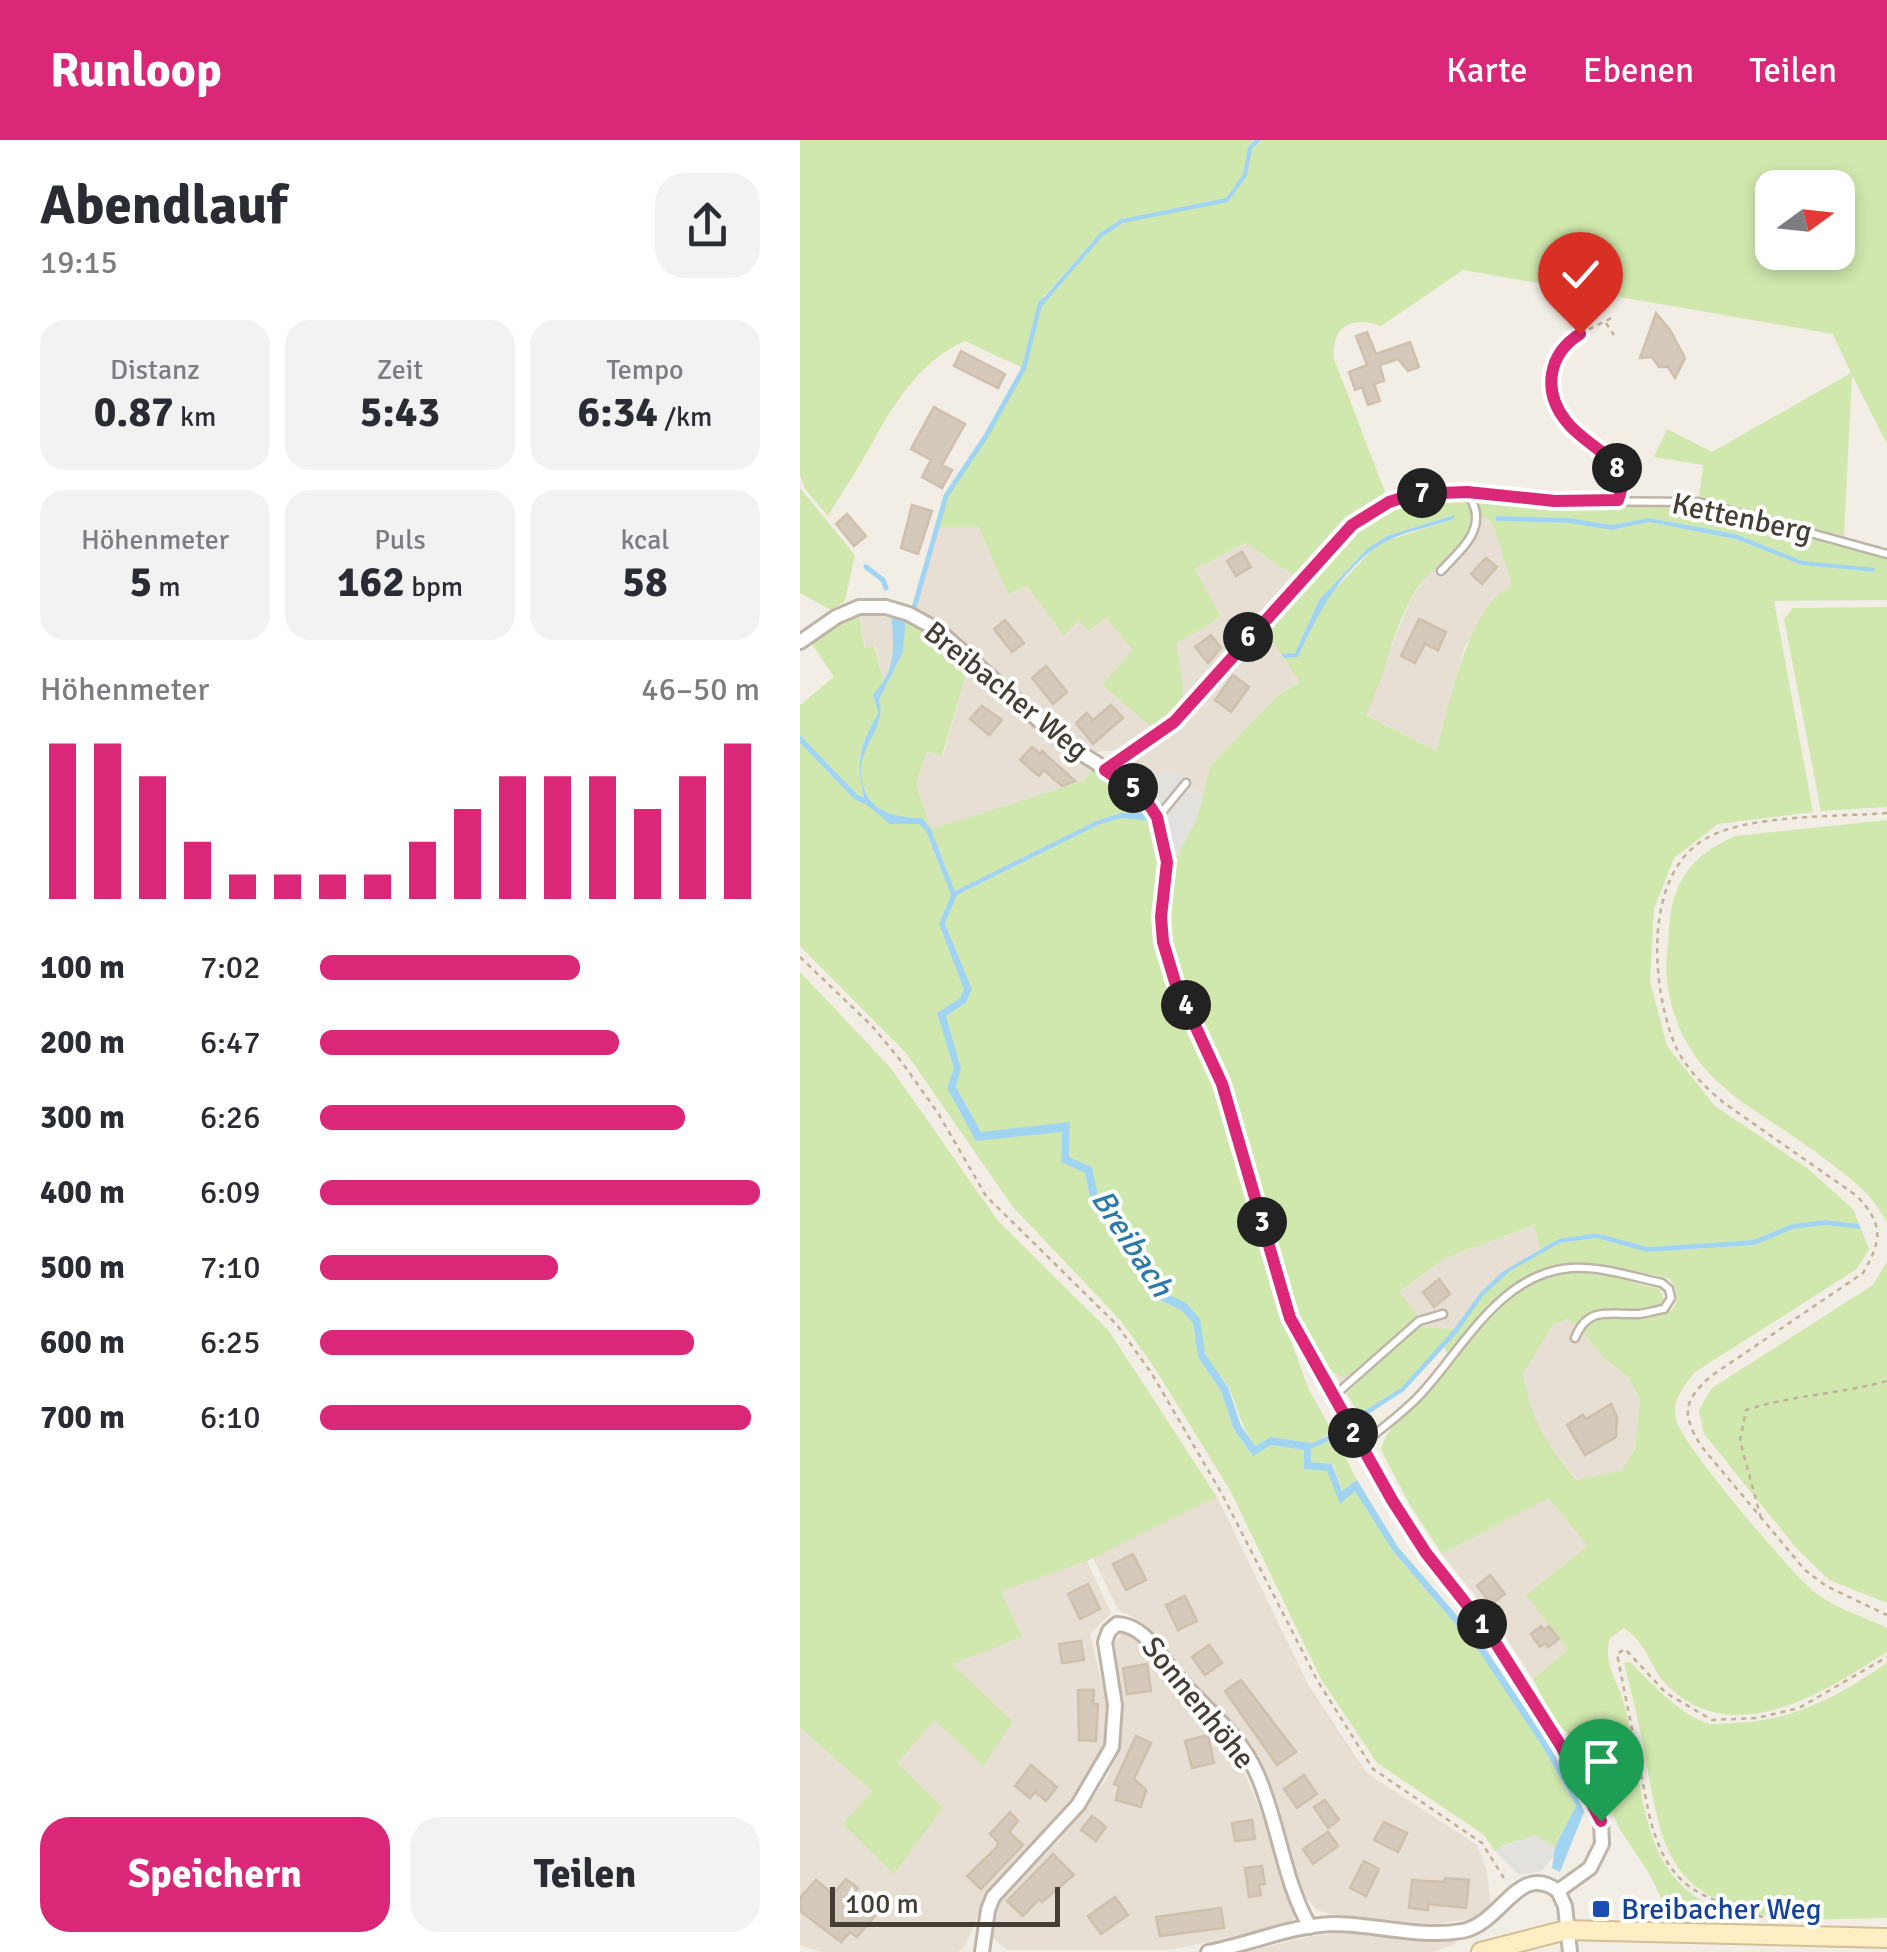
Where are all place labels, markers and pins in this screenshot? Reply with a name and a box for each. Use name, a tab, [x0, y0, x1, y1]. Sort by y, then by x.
pin	[1538, 232, 1623, 335]
pin: 8	[1592, 443, 1642, 493]
pin: 7	[1397, 468, 1447, 518]
pin: 6	[1223, 612, 1273, 662]
pin: 5	[1108, 763, 1158, 813]
pin: 4	[1161, 980, 1211, 1030]
pin: 3	[1237, 1197, 1287, 1247]
pin: 2	[1328, 1408, 1378, 1458]
pin: 1	[1457, 1599, 1507, 1649]
pin	[1559, 1719, 1644, 1822]
place label: Breibacher Weg	[1621, 1891, 1822, 1928]
marker: Breibacher Weg	[1590, 1898, 1612, 1920]

